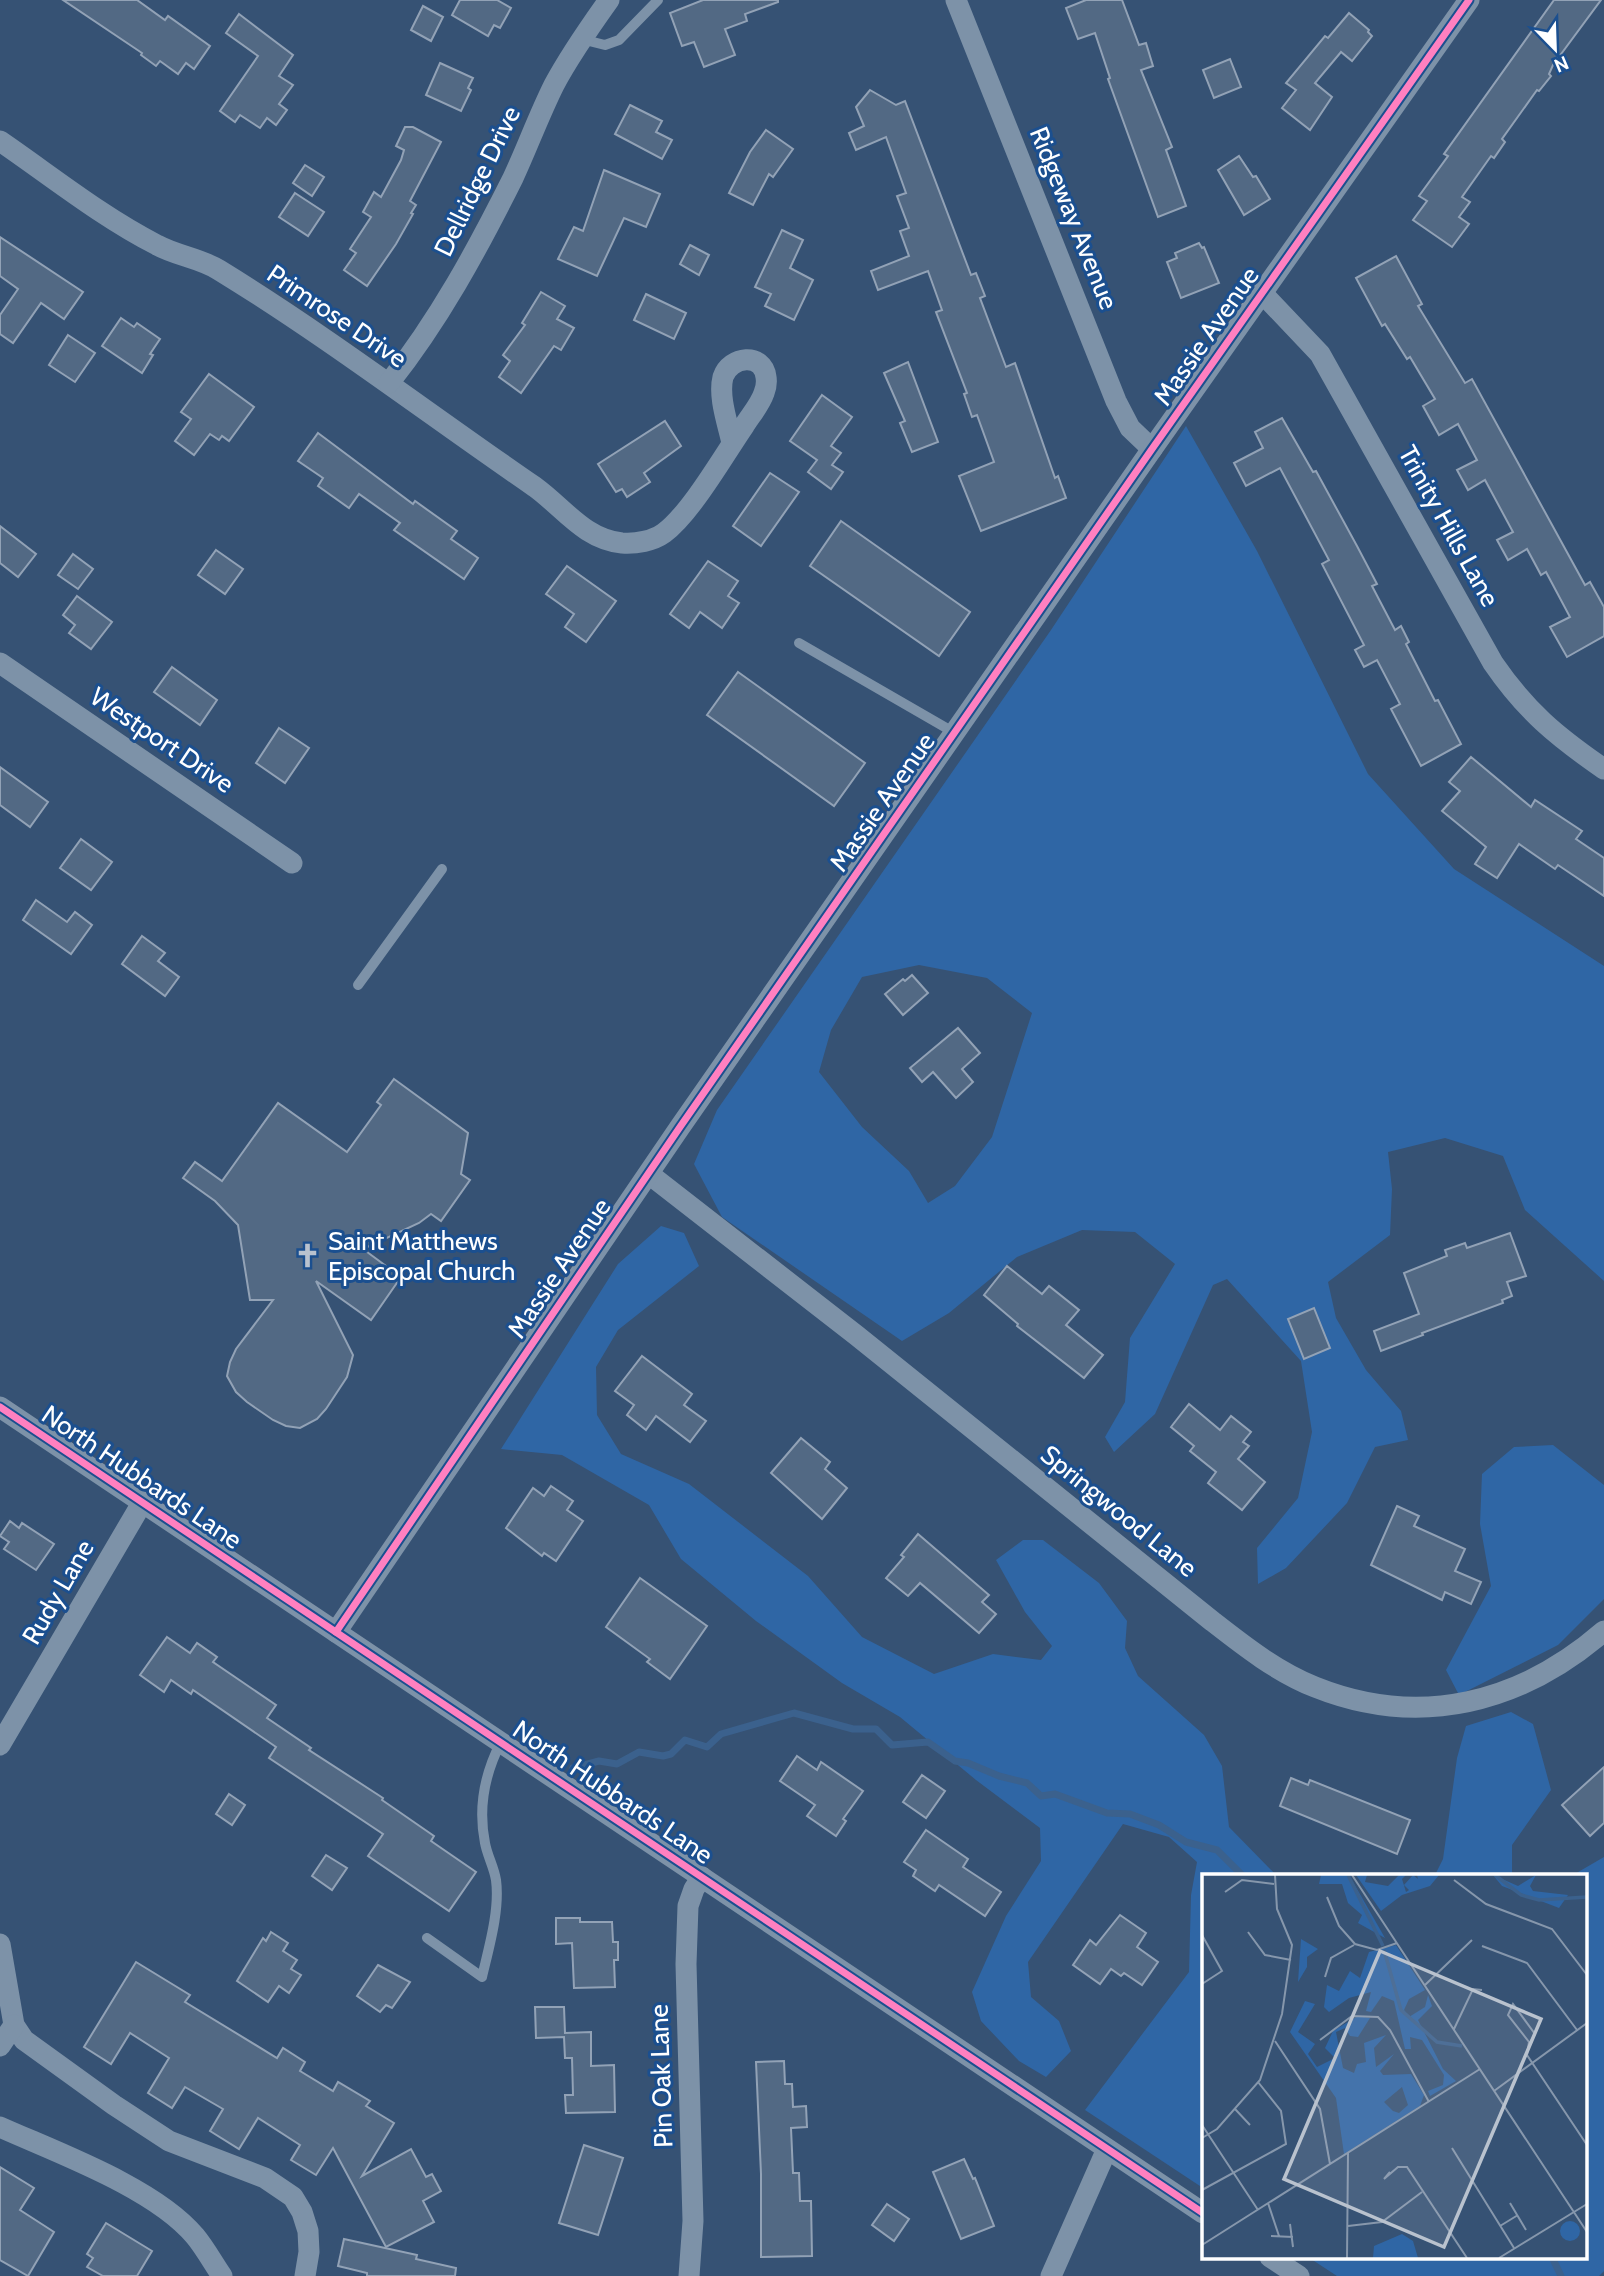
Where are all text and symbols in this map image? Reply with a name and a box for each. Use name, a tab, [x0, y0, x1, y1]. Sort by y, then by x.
north arrow	[1520, 14, 1590, 84]
text: N	[1551, 51, 1572, 77]
street label: Dellridge Drive	[427, 101, 527, 261]
street label: Ridgeway Avenue	[1023, 122, 1125, 314]
street label: Primrose Drive	[261, 258, 413, 374]
street label: Massie Avenue	[1146, 260, 1266, 412]
street label: Trinity Hills Lane	[1392, 440, 1506, 612]
street label: Westport Drive	[84, 680, 240, 800]
street label: Massie Avenue	[822, 726, 942, 878]
street label: Massie Avenue	[500, 1192, 618, 1344]
place label: Saint Matthews Episcopal Church	[328, 1225, 515, 1287]
church icon: Saint Matthews Episcopal Church	[294, 1242, 322, 1270]
street label: North Hubbards Lane	[36, 1398, 248, 1556]
street label: Springwood Lane	[1034, 1438, 1204, 1584]
street label: Rudy Lane	[15, 1534, 101, 1650]
street label: North Hubbards Lane	[507, 1713, 719, 1871]
inset map	[1202, 1874, 1586, 2258]
street label: Pin Oak Lane	[643, 2004, 679, 2148]

